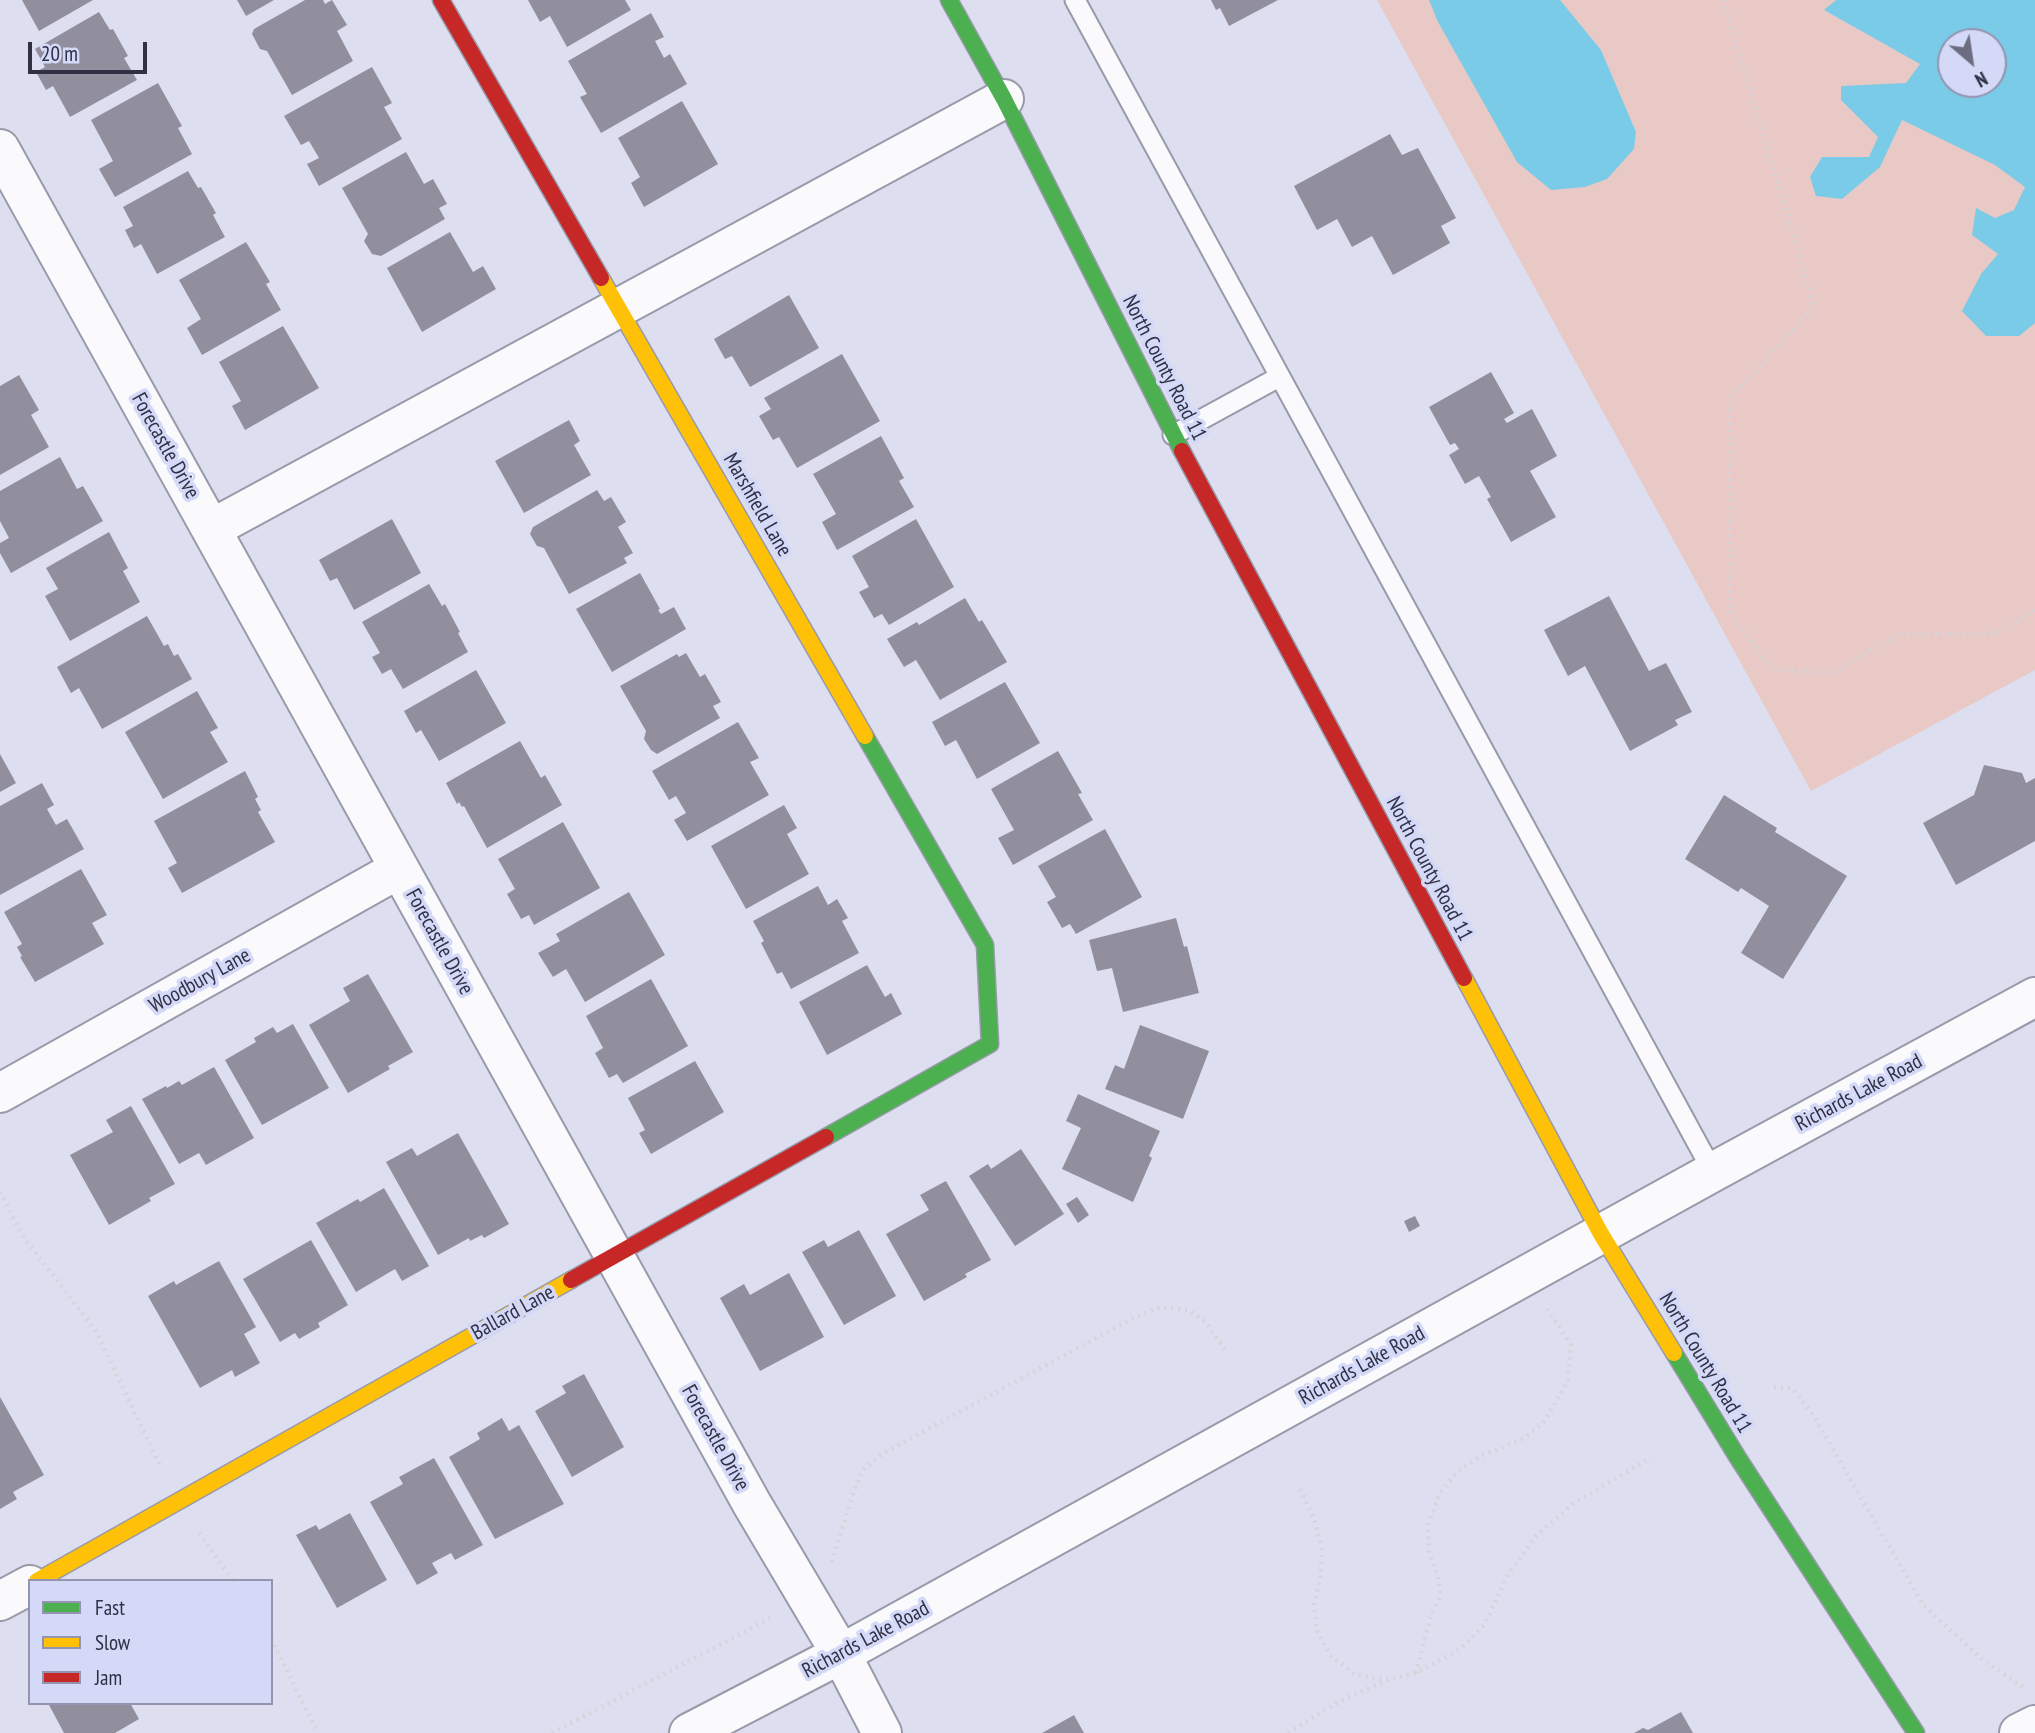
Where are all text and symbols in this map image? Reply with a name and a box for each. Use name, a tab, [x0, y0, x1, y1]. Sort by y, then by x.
scale bar	[32, 28, 150, 72]
north arrow	[1937, 28, 2007, 98]
text: 20 m	[41, 40, 78, 67]
text: N	[1971, 67, 1992, 93]
street label: North County Road 11	[1117, 291, 1211, 445]
street label: Forecastle Drive	[126, 389, 204, 503]
street label: Marshfield Lane	[717, 449, 797, 561]
street label: North County Road 11	[1380, 793, 1478, 945]
street label: Forecastle Drive	[400, 885, 478, 999]
street label: Woodbury Lane	[145, 943, 255, 1019]
street label: Richards Lake Road	[1791, 1049, 1927, 1137]
street label: Ballard Lane	[467, 1280, 559, 1346]
street label: North County Road 11	[1653, 1288, 1757, 1438]
street label: Richards Lake Road	[1295, 1321, 1429, 1411]
street label: Forecastle Drive	[676, 1381, 754, 1495]
legend	[28, 1579, 273, 1705]
text: Fast	[95, 1594, 125, 1621]
street label: Richards Lake Road	[798, 1596, 934, 1684]
text: Slow	[95, 1629, 130, 1656]
text: Jam	[95, 1664, 122, 1691]

